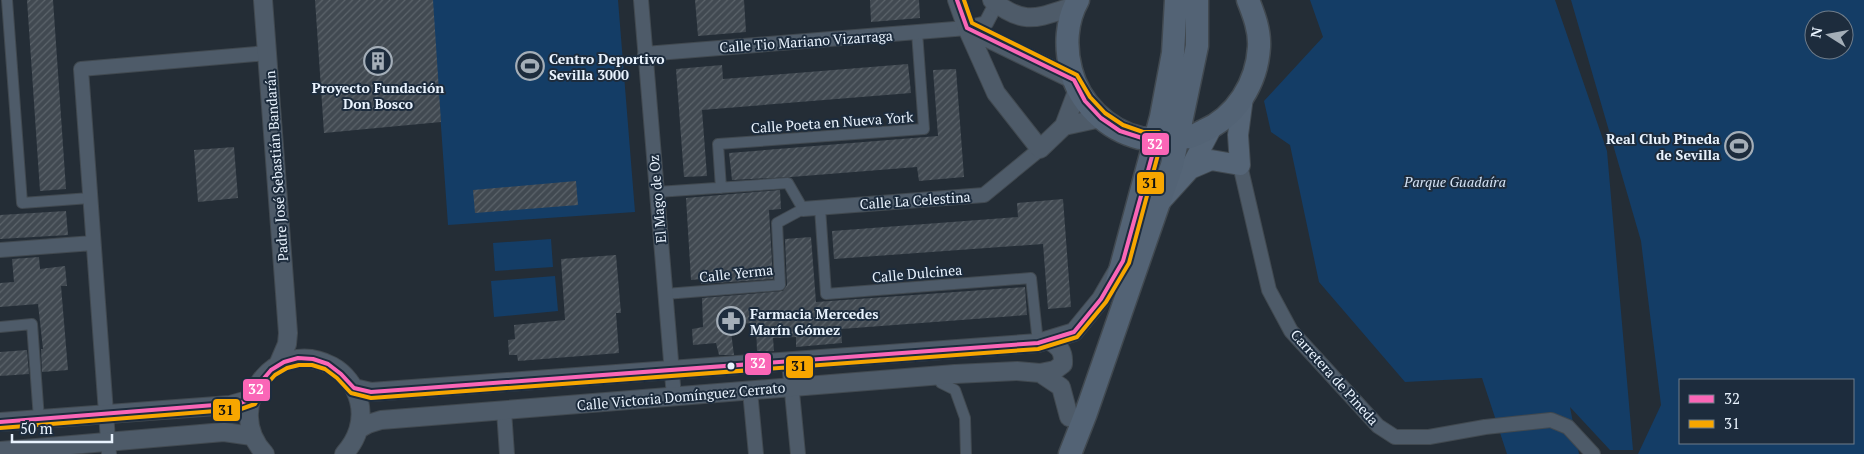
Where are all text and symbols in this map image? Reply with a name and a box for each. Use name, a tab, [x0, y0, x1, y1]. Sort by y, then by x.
north arrow	[1804, 10, 1854, 60]
street label: Calle Tio Mariano Vizarraga	[719, 25, 893, 57]
text: N	[1805, 25, 1826, 39]
building icon: Proyecto Fundación Don Bosco	[363, 46, 393, 76]
place label: Centro Deportivo Sevilla 3000	[549, 49, 665, 84]
sports icon: Centro Deportivo Sevilla 3000	[515, 51, 545, 81]
street label: Padre José Sebastián Bandarán	[260, 69, 292, 262]
place label: Proyecto Fundación Don Bosco	[312, 78, 444, 113]
street label: Calle Poeta en Nueva York	[750, 107, 915, 137]
place label: Real Club Pineda de Sevilla	[1606, 129, 1720, 164]
sports icon: Real Club Pineda de Sevilla	[1724, 131, 1754, 161]
line badge: 32	[1141, 132, 1170, 156]
text: 32	[1147, 134, 1163, 153]
street label: El Mago de Oz	[644, 154, 670, 244]
line badge: 31	[1136, 171, 1165, 195]
park label: Parque Guadaíra	[1403, 172, 1506, 191]
text: 31	[1142, 173, 1158, 192]
street label: Calle La Celestina	[859, 187, 971, 213]
street label: Calle Yerma	[698, 260, 774, 286]
street label: Calle Dulcinea	[871, 260, 963, 286]
place label: Farmacia Mercedes Marín Gómez	[750, 304, 879, 339]
pharmacy icon: Farmacia Mercedes Marín Gómez	[716, 306, 746, 336]
street label: Carretera de Pineda	[1287, 325, 1383, 429]
line badge: 32	[744, 352, 772, 376]
text: 32	[750, 353, 766, 372]
line badge: 31	[785, 355, 814, 379]
text: 31	[791, 356, 807, 375]
unlabelled marker	[726, 361, 736, 371]
street label: Calle Victoria Domínguez Cerrato	[576, 377, 786, 415]
line badge: 32	[242, 378, 271, 402]
text: 32	[248, 379, 264, 398]
legend	[1679, 379, 1854, 444]
text: 32	[1724, 388, 1740, 408]
line badge: 31	[212, 398, 241, 422]
text: 31	[218, 400, 234, 419]
scale bar	[12, 412, 112, 444]
text: 31	[1724, 413, 1740, 433]
text: 50 m	[20, 418, 53, 438]

